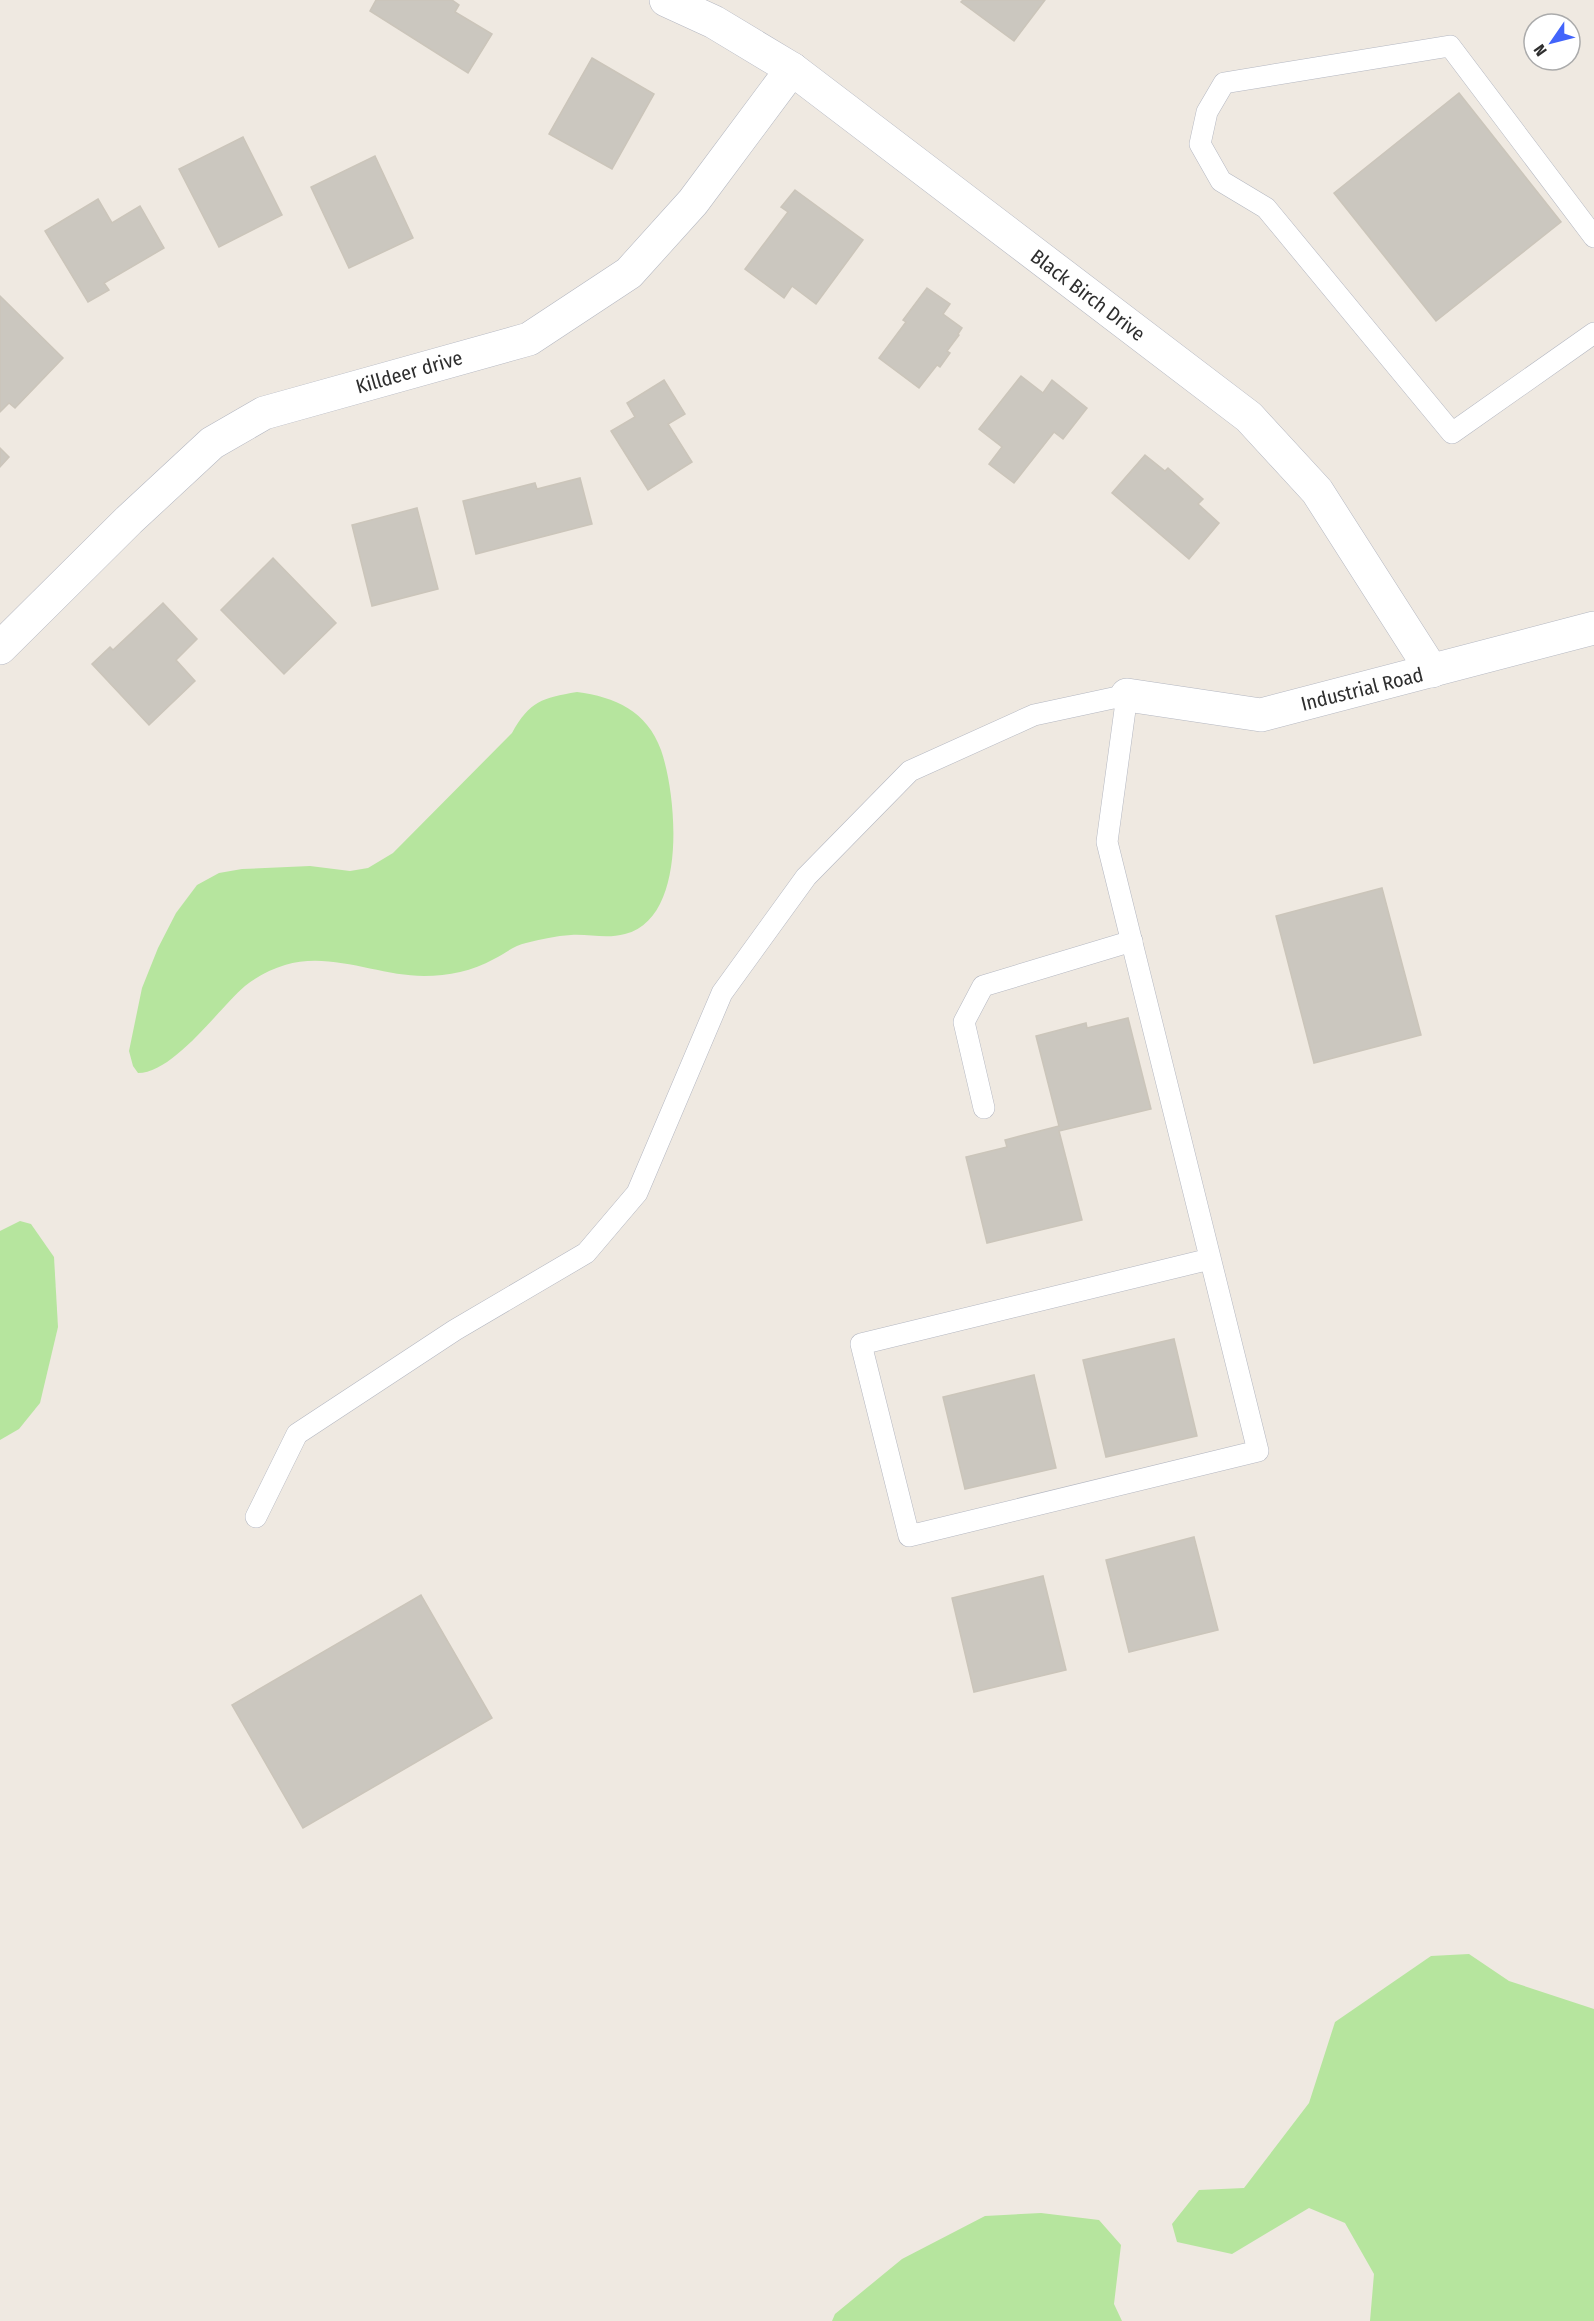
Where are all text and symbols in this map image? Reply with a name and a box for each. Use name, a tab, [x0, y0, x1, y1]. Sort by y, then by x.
north arrow	[1522, 12, 1582, 72]
text: N	[1530, 41, 1551, 60]
street label: Black Birch Drive	[1026, 244, 1150, 346]
street label: Killdeer drive	[353, 345, 465, 399]
street label: Industrial Road	[1298, 662, 1426, 716]

